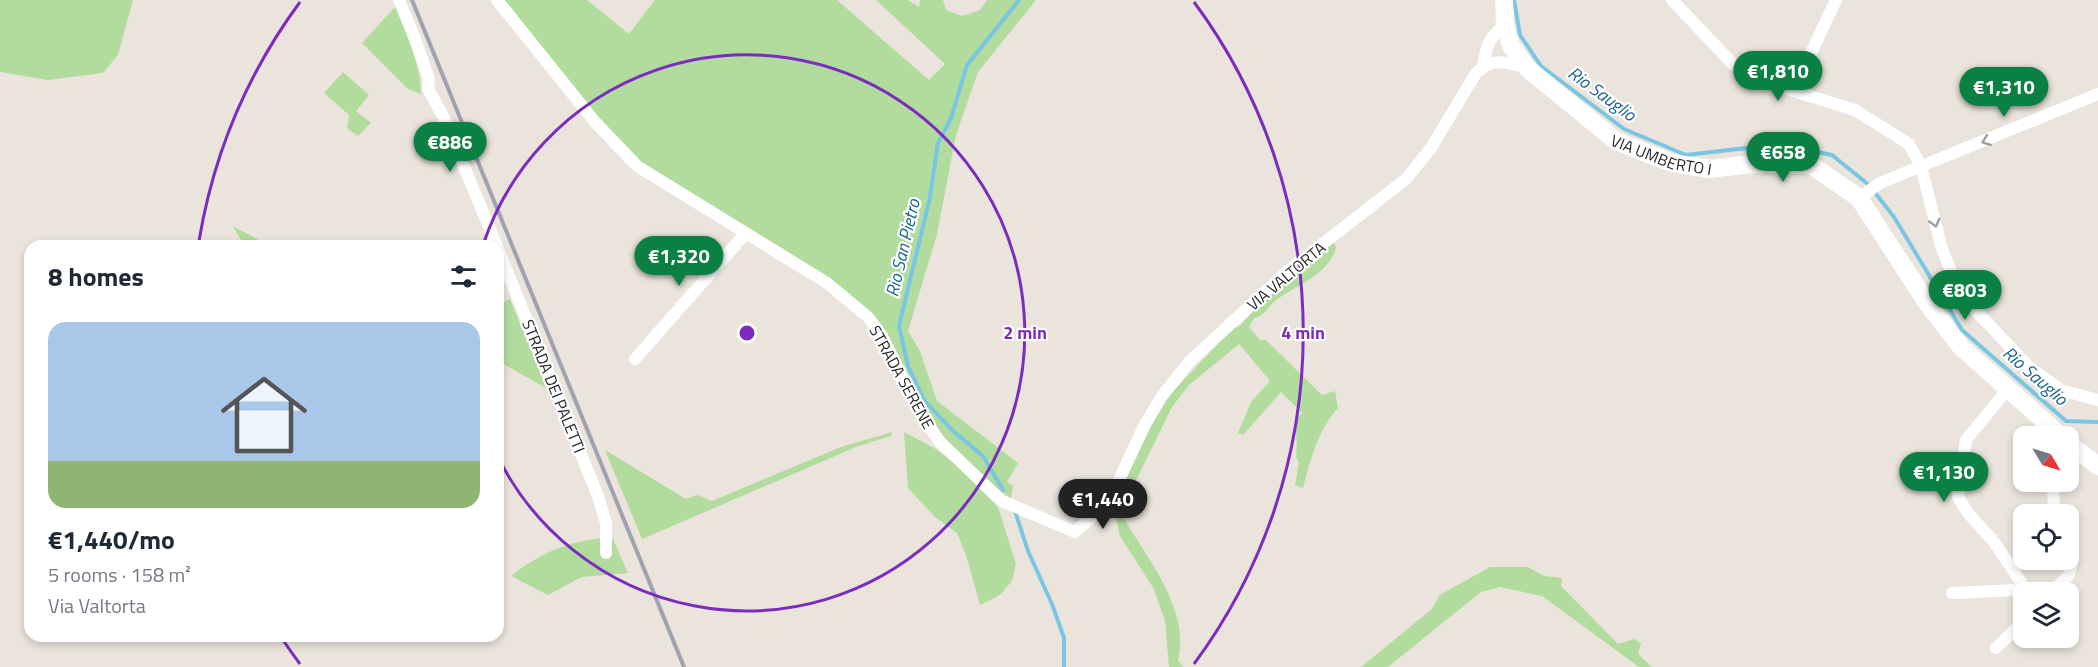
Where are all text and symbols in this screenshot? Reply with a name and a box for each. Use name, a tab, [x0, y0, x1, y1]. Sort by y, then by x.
pin: €1,810	[1729, 51, 1827, 102]
text: €1,810	[1747, 55, 1809, 86]
water label: Rio Sauglio	[1563, 60, 1643, 128]
pin: €1,310	[1955, 67, 2053, 118]
text: €1,310	[1973, 71, 2035, 102]
pin: €886	[414, 122, 486, 173]
text: €886	[428, 126, 472, 157]
street label: VIA UMBERTO I	[1607, 128, 1713, 181]
pin: €658	[1747, 132, 1819, 183]
one-way arrow	[1981, 134, 1992, 146]
text: €658	[1761, 136, 1805, 167]
water label: Rio San Pietro	[878, 195, 927, 299]
one-way arrow	[1928, 218, 1941, 228]
pin: €1,320	[630, 236, 728, 287]
street label: VIA VALTORTA	[1241, 236, 1331, 316]
text: €1,320	[648, 240, 710, 271]
text: 8 homes	[48, 257, 144, 296]
icon: filters	[447, 260, 480, 293]
pin: €803	[1929, 270, 2001, 321]
text: €803	[1943, 274, 1987, 305]
street label: STRADA DEI PALETTI	[516, 316, 592, 456]
text: 2 min	[1003, 319, 1047, 346]
text: 4 min	[1281, 319, 1325, 346]
street label: STRADA SERENE	[864, 321, 941, 433]
centre of rings	[737, 323, 757, 343]
water label: Rio Sauglio	[1997, 340, 2075, 412]
icon: home	[210, 361, 318, 469]
north arrow	[2013, 426, 2079, 492]
map controls	[2013, 426, 2079, 648]
pin: €1,130	[1895, 452, 1993, 503]
text: €1,130	[1913, 456, 1975, 487]
pin: €1,440	[1054, 479, 1152, 530]
text: €1,440	[1072, 483, 1134, 514]
button: locate	[2013, 504, 2079, 570]
text: €1,440/mo	[48, 520, 175, 559]
text: 5 rooms · 158 m²	[48, 559, 191, 590]
button: layers	[2013, 582, 2079, 648]
text: Via Valtorta	[48, 590, 146, 621]

